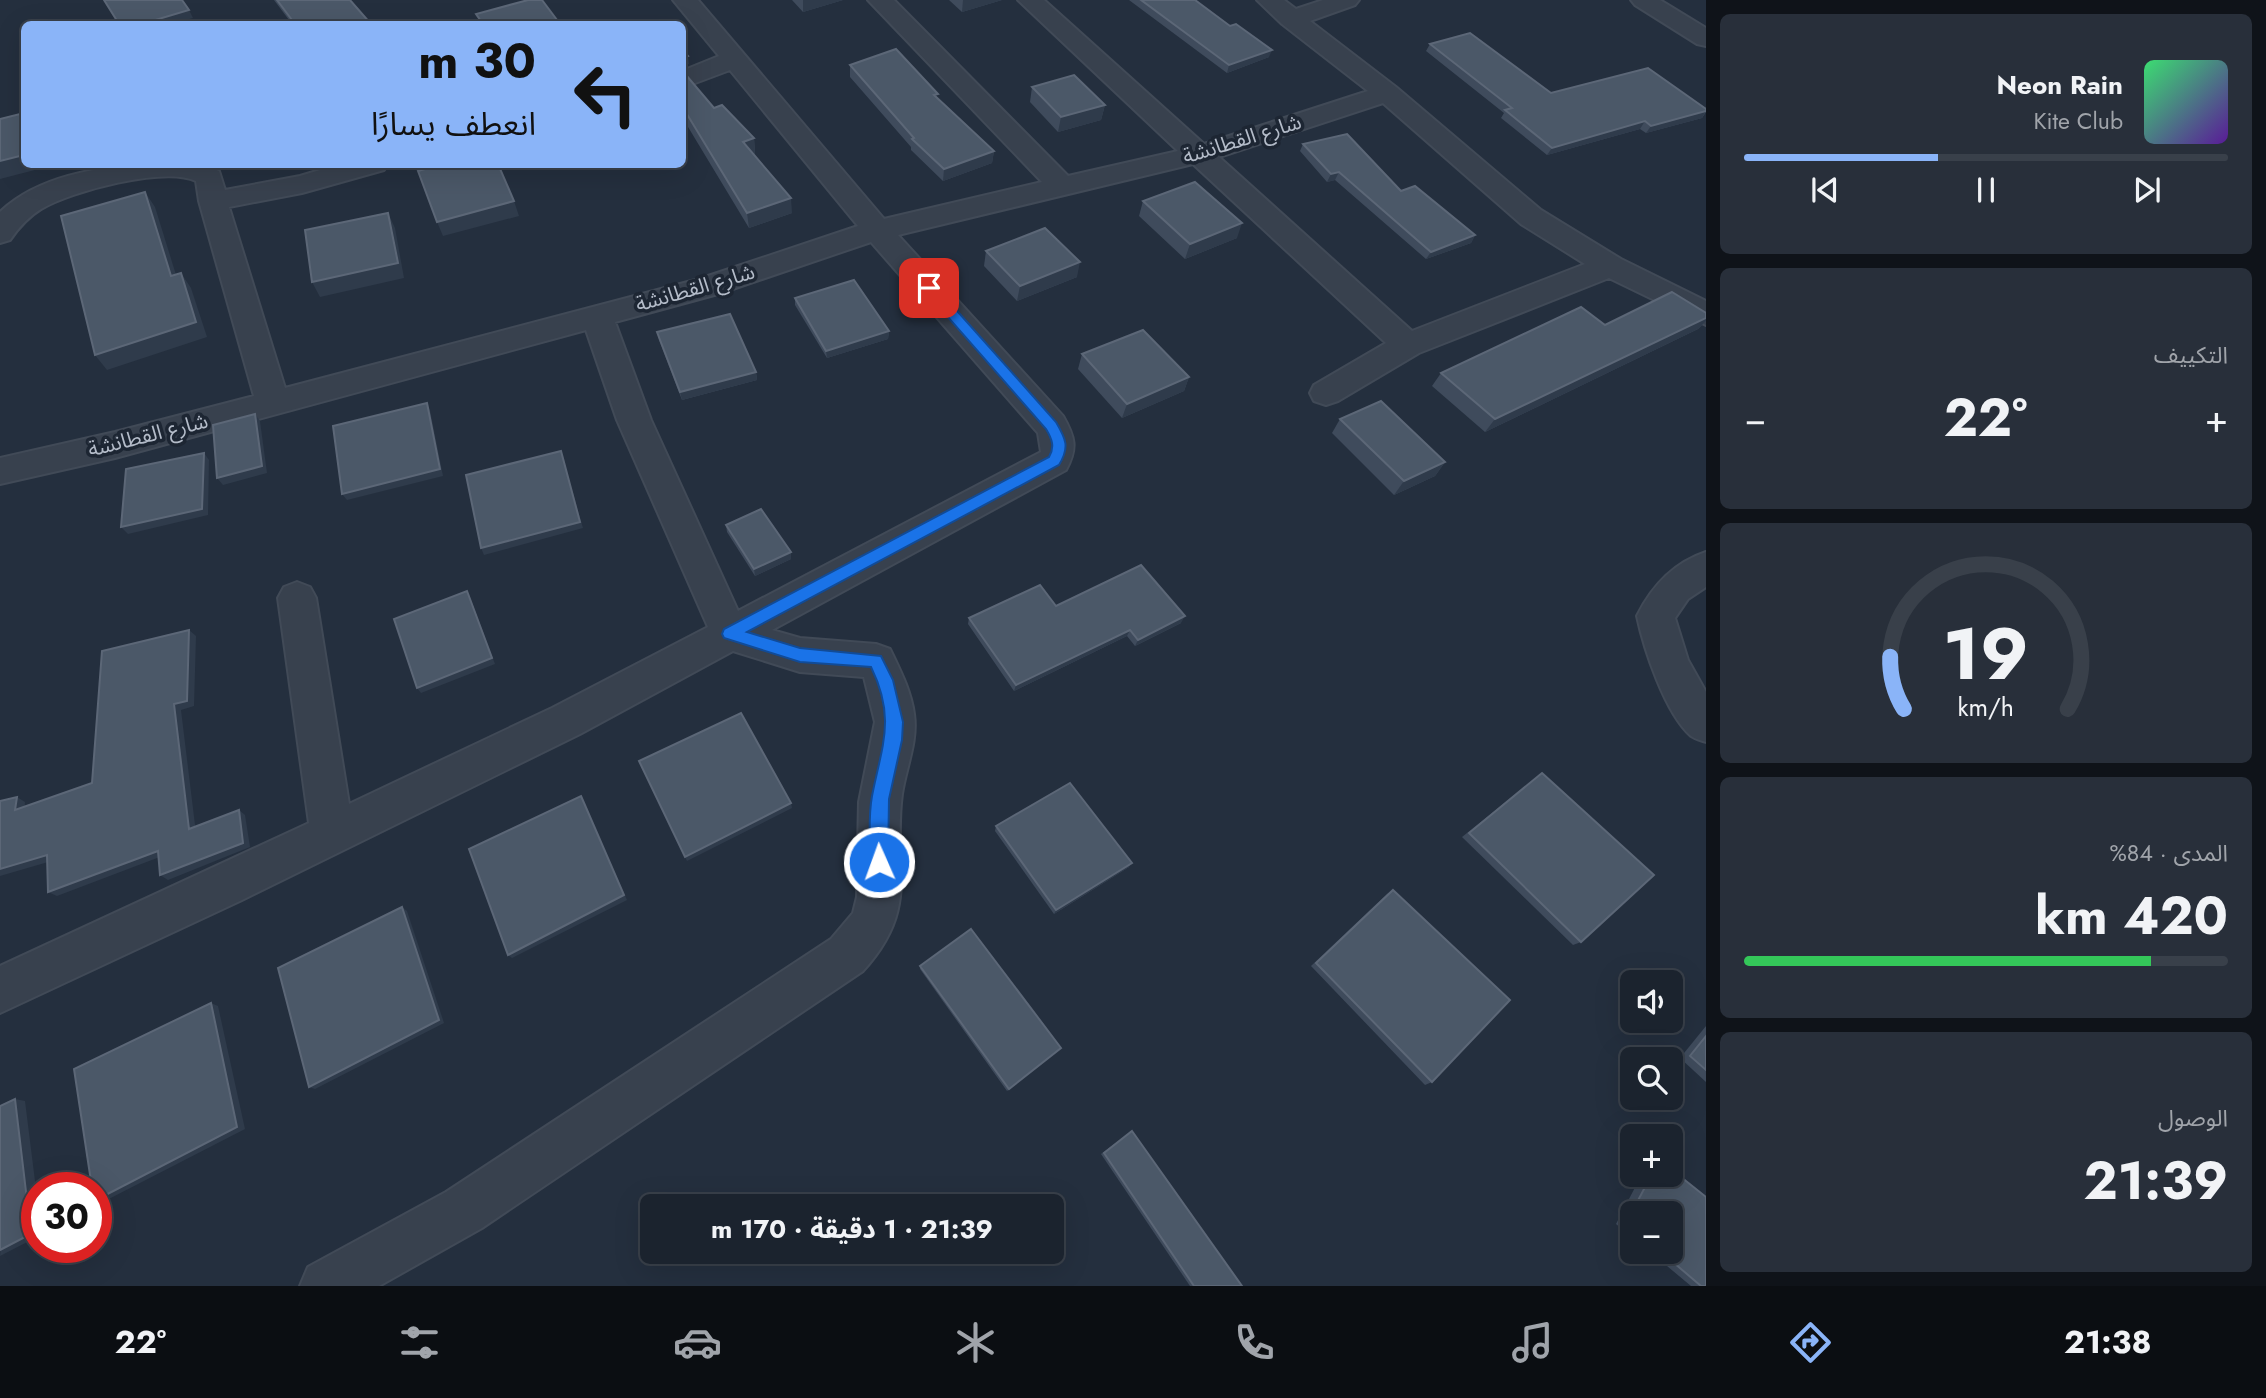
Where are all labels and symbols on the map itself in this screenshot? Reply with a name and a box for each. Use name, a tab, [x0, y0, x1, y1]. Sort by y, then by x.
street label: شارع القطانشة	[1179, 107, 1305, 171]
street label: شارع القطانشة	[632, 257, 758, 319]
pin	[899, 258, 959, 318]
street label: شارع القطانشة	[85, 406, 211, 464]
position arrow	[842, 825, 916, 899]
speed limit sign: 30	[21, 1172, 112, 1263]

